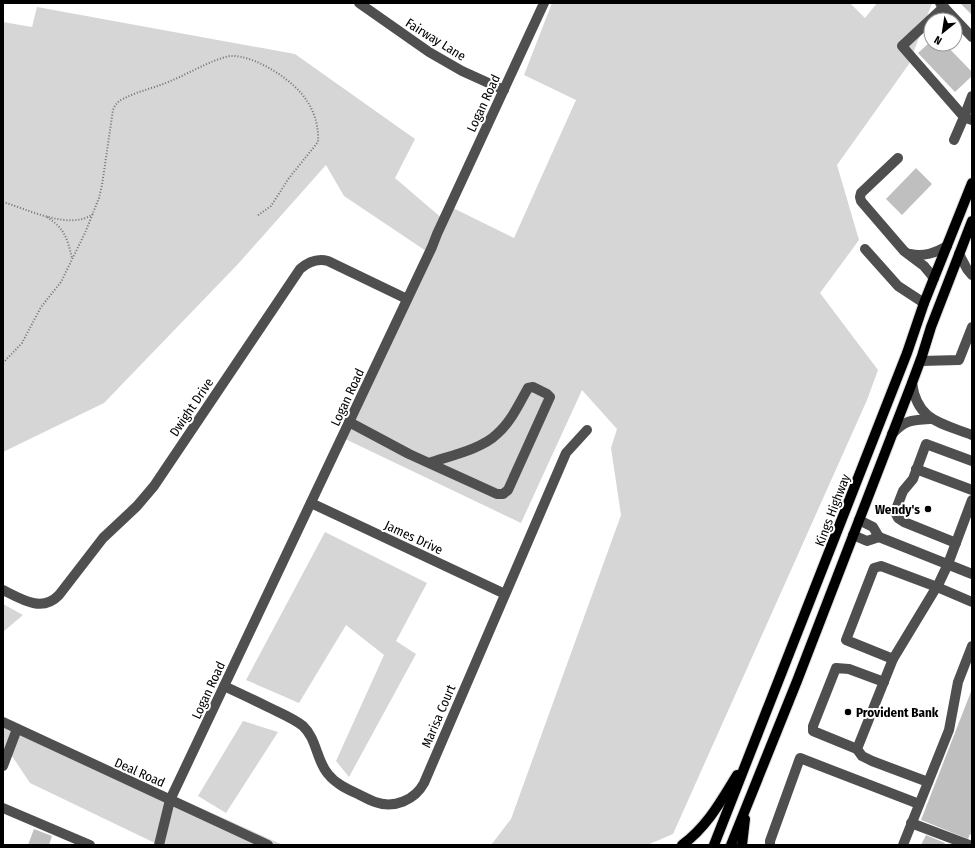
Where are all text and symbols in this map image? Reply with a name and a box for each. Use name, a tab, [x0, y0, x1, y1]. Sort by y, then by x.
north arrow	[923, 12, 963, 52]
street label: Fairway Lane	[403, 15, 468, 64]
text: N	[932, 33, 944, 48]
street label: Logan Road	[464, 72, 503, 134]
street label: Logan Road	[328, 366, 367, 428]
street label: Dwight Drive	[166, 375, 216, 439]
street label: Kings Highway	[812, 472, 853, 548]
place label: Wendy's	[875, 502, 920, 517]
marker: Wendy's	[923, 504, 933, 514]
street label: James Drive	[382, 517, 445, 557]
street label: Logan Road	[189, 659, 228, 721]
street label: Marisa Court	[418, 682, 459, 750]
place label: Provident Bank	[856, 705, 939, 720]
marker: Provident Bank	[843, 707, 853, 717]
street label: Deal Road	[112, 755, 167, 790]

